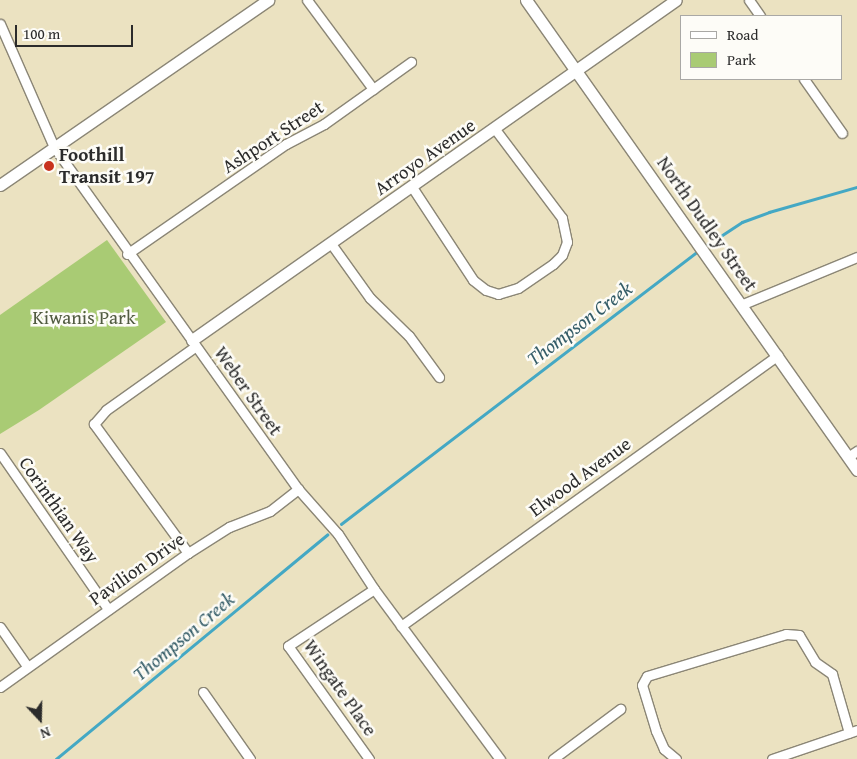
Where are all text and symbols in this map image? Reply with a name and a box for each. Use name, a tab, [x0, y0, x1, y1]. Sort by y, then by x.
scale bar	[18, 15, 135, 47]
legend	[680, 15, 842, 80]
text: 100 m	[23, 23, 60, 44]
text: Road	[727, 24, 758, 45]
text: Park	[727, 49, 756, 70]
street label: Ashport Street	[218, 96, 328, 178]
street label: Arroyo Avenue	[370, 114, 480, 200]
place label: Foothill Transit 197	[59, 144, 155, 188]
street label: North Dudley Street	[652, 152, 762, 296]
marker: Foothill Transit 197	[43, 160, 55, 172]
water label: Thompson Creek	[522, 276, 636, 370]
park label: Kiwanis Park	[32, 307, 136, 329]
street label: Weber Street	[209, 342, 287, 440]
street label: Elwood Avenue	[525, 432, 635, 522]
street label: Corinthian Way	[14, 453, 104, 567]
street label: Pavilion Drive	[85, 528, 189, 610]
water label: Thompson Creek	[127, 586, 239, 686]
street label: Wingate Place	[298, 635, 382, 741]
north arrow	[15, 694, 65, 744]
text: N	[37, 722, 53, 744]

